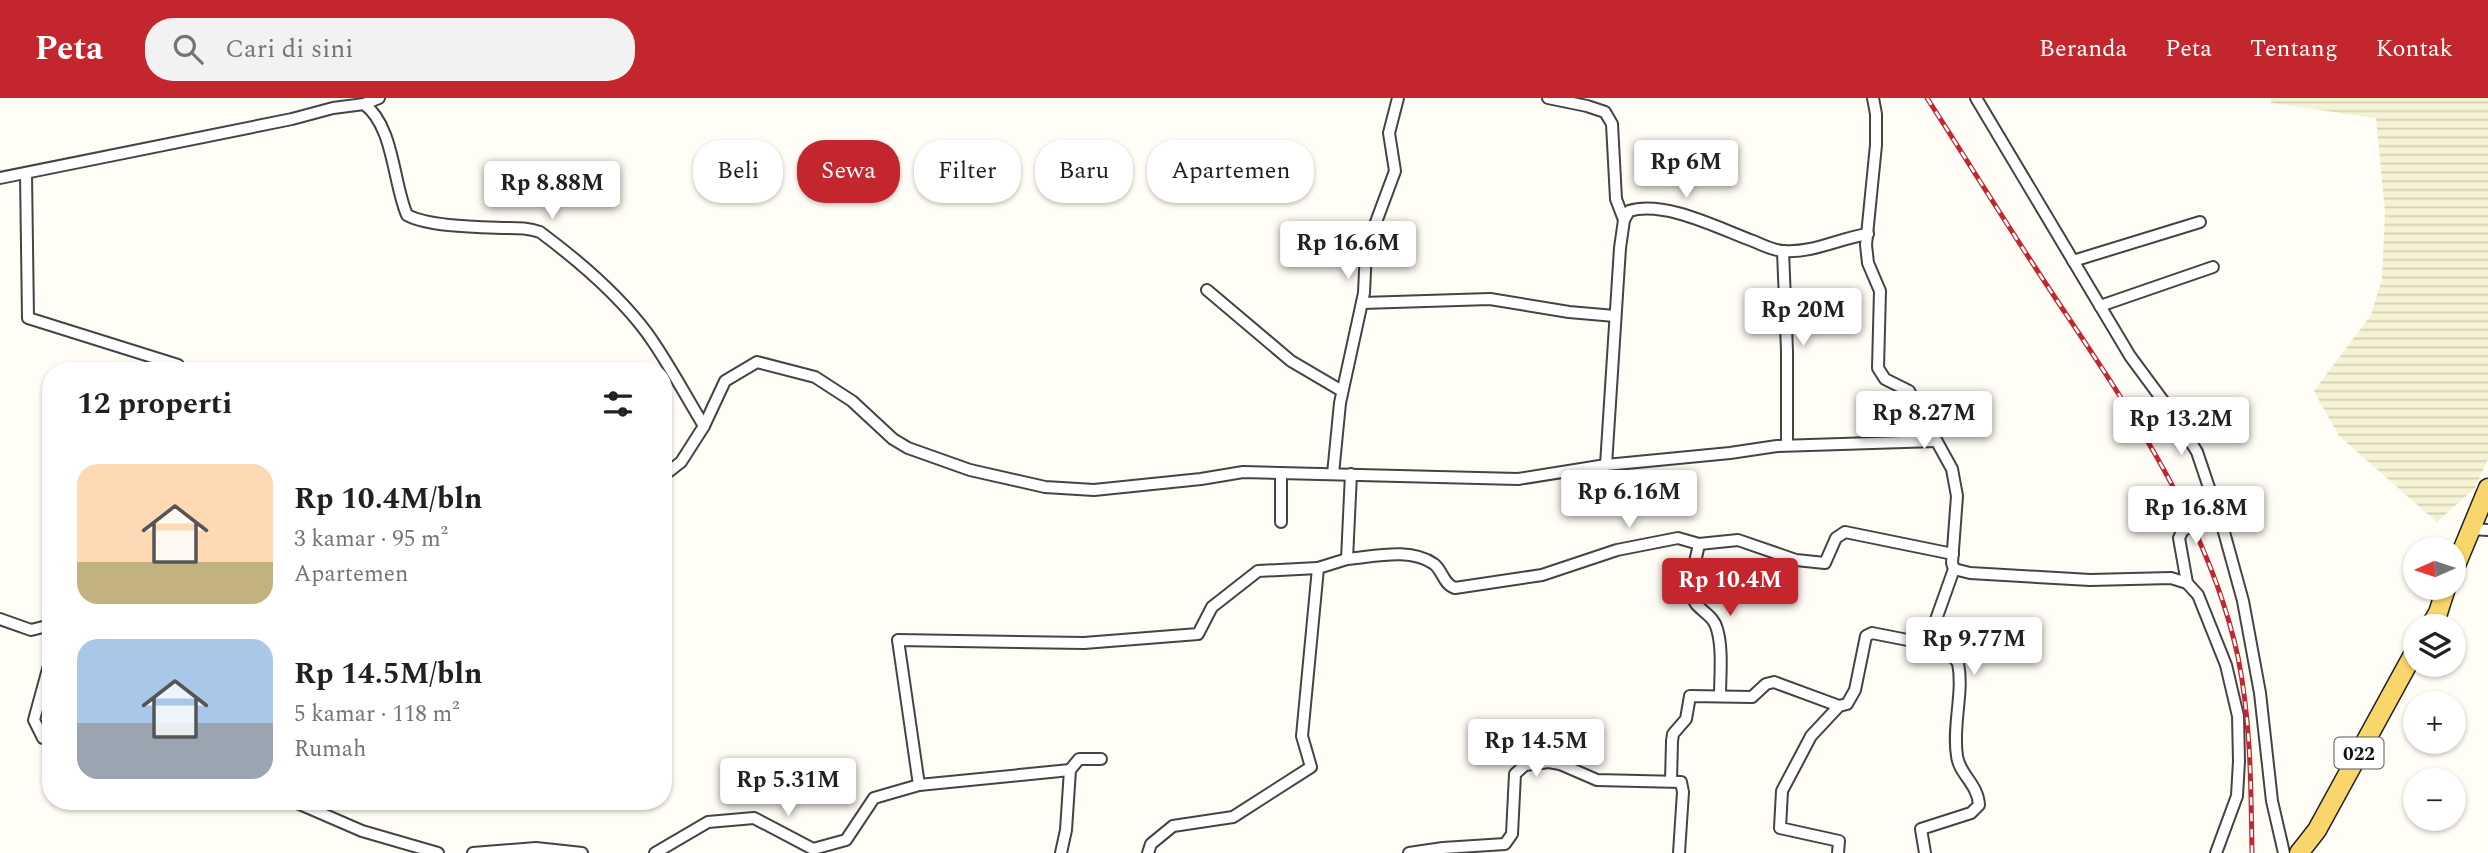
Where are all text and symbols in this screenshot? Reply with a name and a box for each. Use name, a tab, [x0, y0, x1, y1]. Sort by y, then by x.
search box	[145, 18, 635, 81]
text: Peta	[35, 24, 103, 74]
text: Cari di sini	[225, 29, 353, 69]
icon: search	[169, 30, 207, 68]
text: Beranda	[2039, 31, 2127, 67]
text: Peta	[2165, 31, 2212, 67]
text: Tentang	[2250, 31, 2338, 67]
text: Kontak	[2376, 31, 2453, 67]
chip: Beli	[693, 140, 783, 203]
chip: Sewa	[797, 140, 900, 203]
chip: Filter	[914, 140, 1021, 203]
chip: Baru	[1035, 140, 1133, 203]
chip: Apartemen	[1147, 140, 1314, 203]
pin: Rp 6M	[1637, 140, 1735, 200]
text: Rp 6M	[1650, 145, 1722, 180]
pin: Rp 8.88M	[480, 162, 624, 221]
text: Rp 8.88M	[500, 166, 604, 201]
pin: Rp 16.6M	[1276, 222, 1420, 281]
text: Rp 16.6M	[1296, 226, 1400, 261]
pin: Rp 20M	[1746, 288, 1860, 348]
text: Rp 20M	[1761, 293, 1845, 328]
text: 12 properti	[77, 381, 232, 427]
icon: filters	[599, 385, 637, 423]
pin: Rp 8.27M	[1852, 392, 1996, 451]
text: Rp 8.27M	[1872, 396, 1976, 431]
pin: Rp 13.2M	[2109, 398, 2253, 457]
text: Rp 13.2M	[2129, 402, 2233, 437]
pin: Rp 6.16M	[1557, 470, 1701, 530]
text: Rp 6.16M	[1577, 475, 1681, 510]
text: Rp 10.4M/bln	[294, 476, 483, 522]
pin: Rp 16.8M	[2124, 486, 2268, 546]
text: Rp 16.8M	[2144, 491, 2248, 526]
icon: home	[133, 492, 217, 576]
text: 3 kamar · 95 m²	[294, 522, 448, 557]
north arrow	[2403, 537, 2466, 600]
map controls	[2403, 537, 2466, 831]
text: Apartemen	[294, 557, 408, 592]
pin: Rp 10.4M	[1658, 559, 1802, 618]
text: Rp 10.4M	[1678, 563, 1782, 598]
button: layers	[2403, 614, 2466, 677]
pin: Rp 9.77M	[1902, 618, 2046, 677]
text: Rp 9.77M	[1922, 622, 2026, 657]
text: Rp 14.5M/bln	[294, 651, 483, 697]
icon: home	[133, 667, 217, 751]
button: +	[2403, 691, 2466, 754]
text: 5 kamar · 118 m²	[294, 697, 460, 732]
pin: Rp 14.5M	[1464, 720, 1608, 779]
text: Rp 14.5M	[1484, 724, 1588, 759]
text: Rumah	[294, 732, 366, 767]
road number: 022	[2334, 738, 2384, 768]
pin: Rp 5.31M	[716, 758, 860, 818]
text: Rp 5.31M	[736, 763, 840, 798]
button: −	[2403, 768, 2466, 831]

